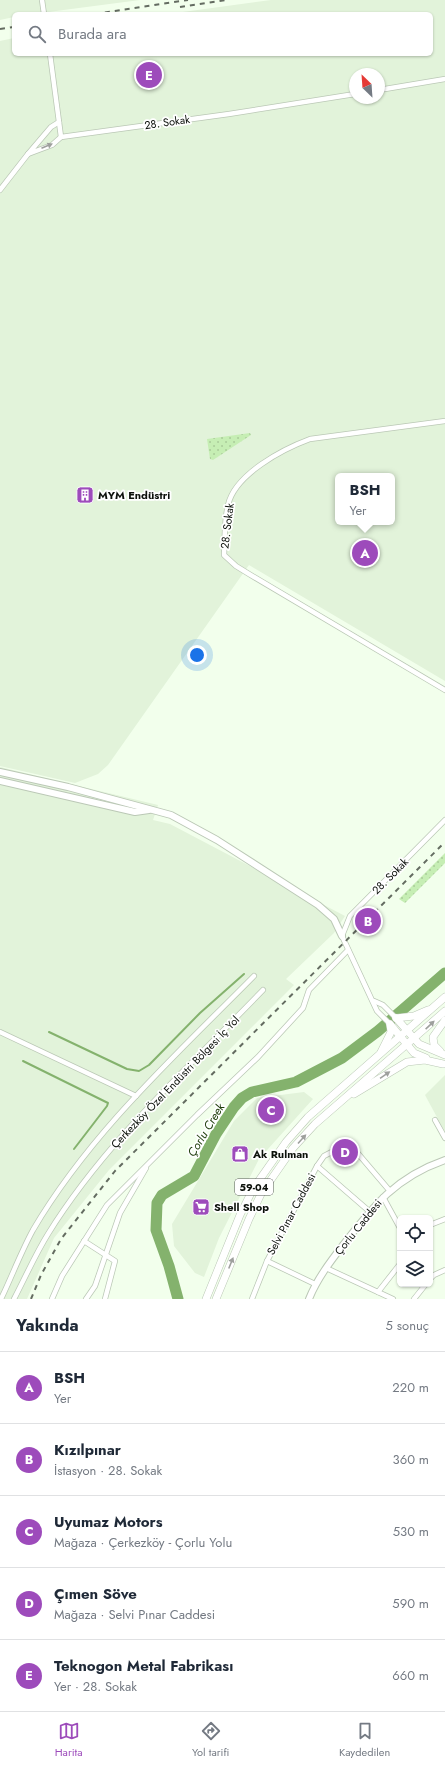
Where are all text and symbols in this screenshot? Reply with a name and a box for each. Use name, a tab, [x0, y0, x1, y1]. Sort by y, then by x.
search box	[12, 12, 433, 56]
icon: search	[26, 23, 48, 45]
text: Burada ara	[58, 23, 126, 45]
pin: E	[136, 60, 162, 90]
north arrow	[349, 68, 385, 104]
street label: 28. Sokak	[143, 111, 191, 133]
one-way arrow	[42, 143, 54, 149]
popup	[335, 473, 395, 525]
text: BSH	[349, 479, 381, 501]
building icon: MYM Endüstri	[75, 485, 95, 505]
place label: MYM Endüstri	[98, 487, 170, 503]
text: Yer	[349, 501, 367, 520]
street label: 28. Sokak	[216, 502, 238, 550]
pin: A	[352, 538, 378, 568]
your location	[187, 645, 207, 665]
street label: 28. Sokak	[368, 854, 412, 898]
pin: B	[355, 906, 381, 936]
street label: Çerkezköy Özel Endüstri Bölgesi İç Yol	[107, 1012, 243, 1152]
one-way arrow	[425, 1020, 435, 1030]
one-way arrow	[380, 1071, 391, 1078]
pin: C	[258, 1095, 284, 1125]
water label: Çorlu Creek	[183, 1099, 230, 1160]
one-way arrow	[297, 1134, 307, 1144]
pin: D	[332, 1137, 358, 1167]
shop icon: Ak Rulman	[230, 1144, 250, 1164]
place label: Ak Rulman	[252, 1146, 308, 1162]
street label: Selvi Pınar Caddesi	[263, 1170, 319, 1258]
road number: 59-04	[235, 1179, 273, 1195]
street label: Çorlu Caddesi	[331, 1196, 385, 1258]
supermarket icon: Shell Shop	[191, 1197, 211, 1217]
place label: Shell Shop	[214, 1199, 269, 1215]
map controls	[397, 1215, 433, 1287]
button: locate	[397, 1215, 433, 1251]
button: layers	[397, 1251, 433, 1287]
one-way arrow	[228, 1256, 234, 1268]
text: Yakında	[16, 1313, 79, 1337]
text: 5 sonuç	[386, 1316, 429, 1335]
text: BSH	[54, 1367, 85, 1389]
text: A	[24, 1378, 34, 1397]
text: 220 m	[392, 1378, 429, 1397]
text: Yer	[54, 1389, 71, 1408]
text: Kızılpınar	[54, 1439, 121, 1461]
text: B	[25, 1450, 33, 1469]
text: 360 m	[393, 1450, 429, 1469]
text: İstasyon · 28. Sokak	[54, 1461, 162, 1480]
text: Uyumaz Motors	[54, 1511, 163, 1533]
text: C	[24, 1522, 34, 1541]
text: 530 m	[393, 1522, 429, 1541]
text: Mağaza · Çerkezköy - Çorlu Yolu	[54, 1533, 232, 1552]
text: Çımen Söve	[54, 1583, 137, 1605]
text: D	[24, 1594, 34, 1613]
text: 590 m	[392, 1594, 429, 1613]
text: Mağaza · Selvi Pınar Caddesi	[54, 1605, 215, 1624]
text: Teknogon Metal Fabrikası	[54, 1655, 233, 1677]
text: E	[25, 1666, 33, 1685]
text: 660 m	[392, 1666, 429, 1685]
text: Yer · 28. Sokak	[54, 1677, 137, 1696]
tab: Harita	[55, 1720, 82, 1760]
tab: Yol tarifi	[192, 1720, 229, 1760]
tab: Kaydedilen	[339, 1720, 390, 1760]

